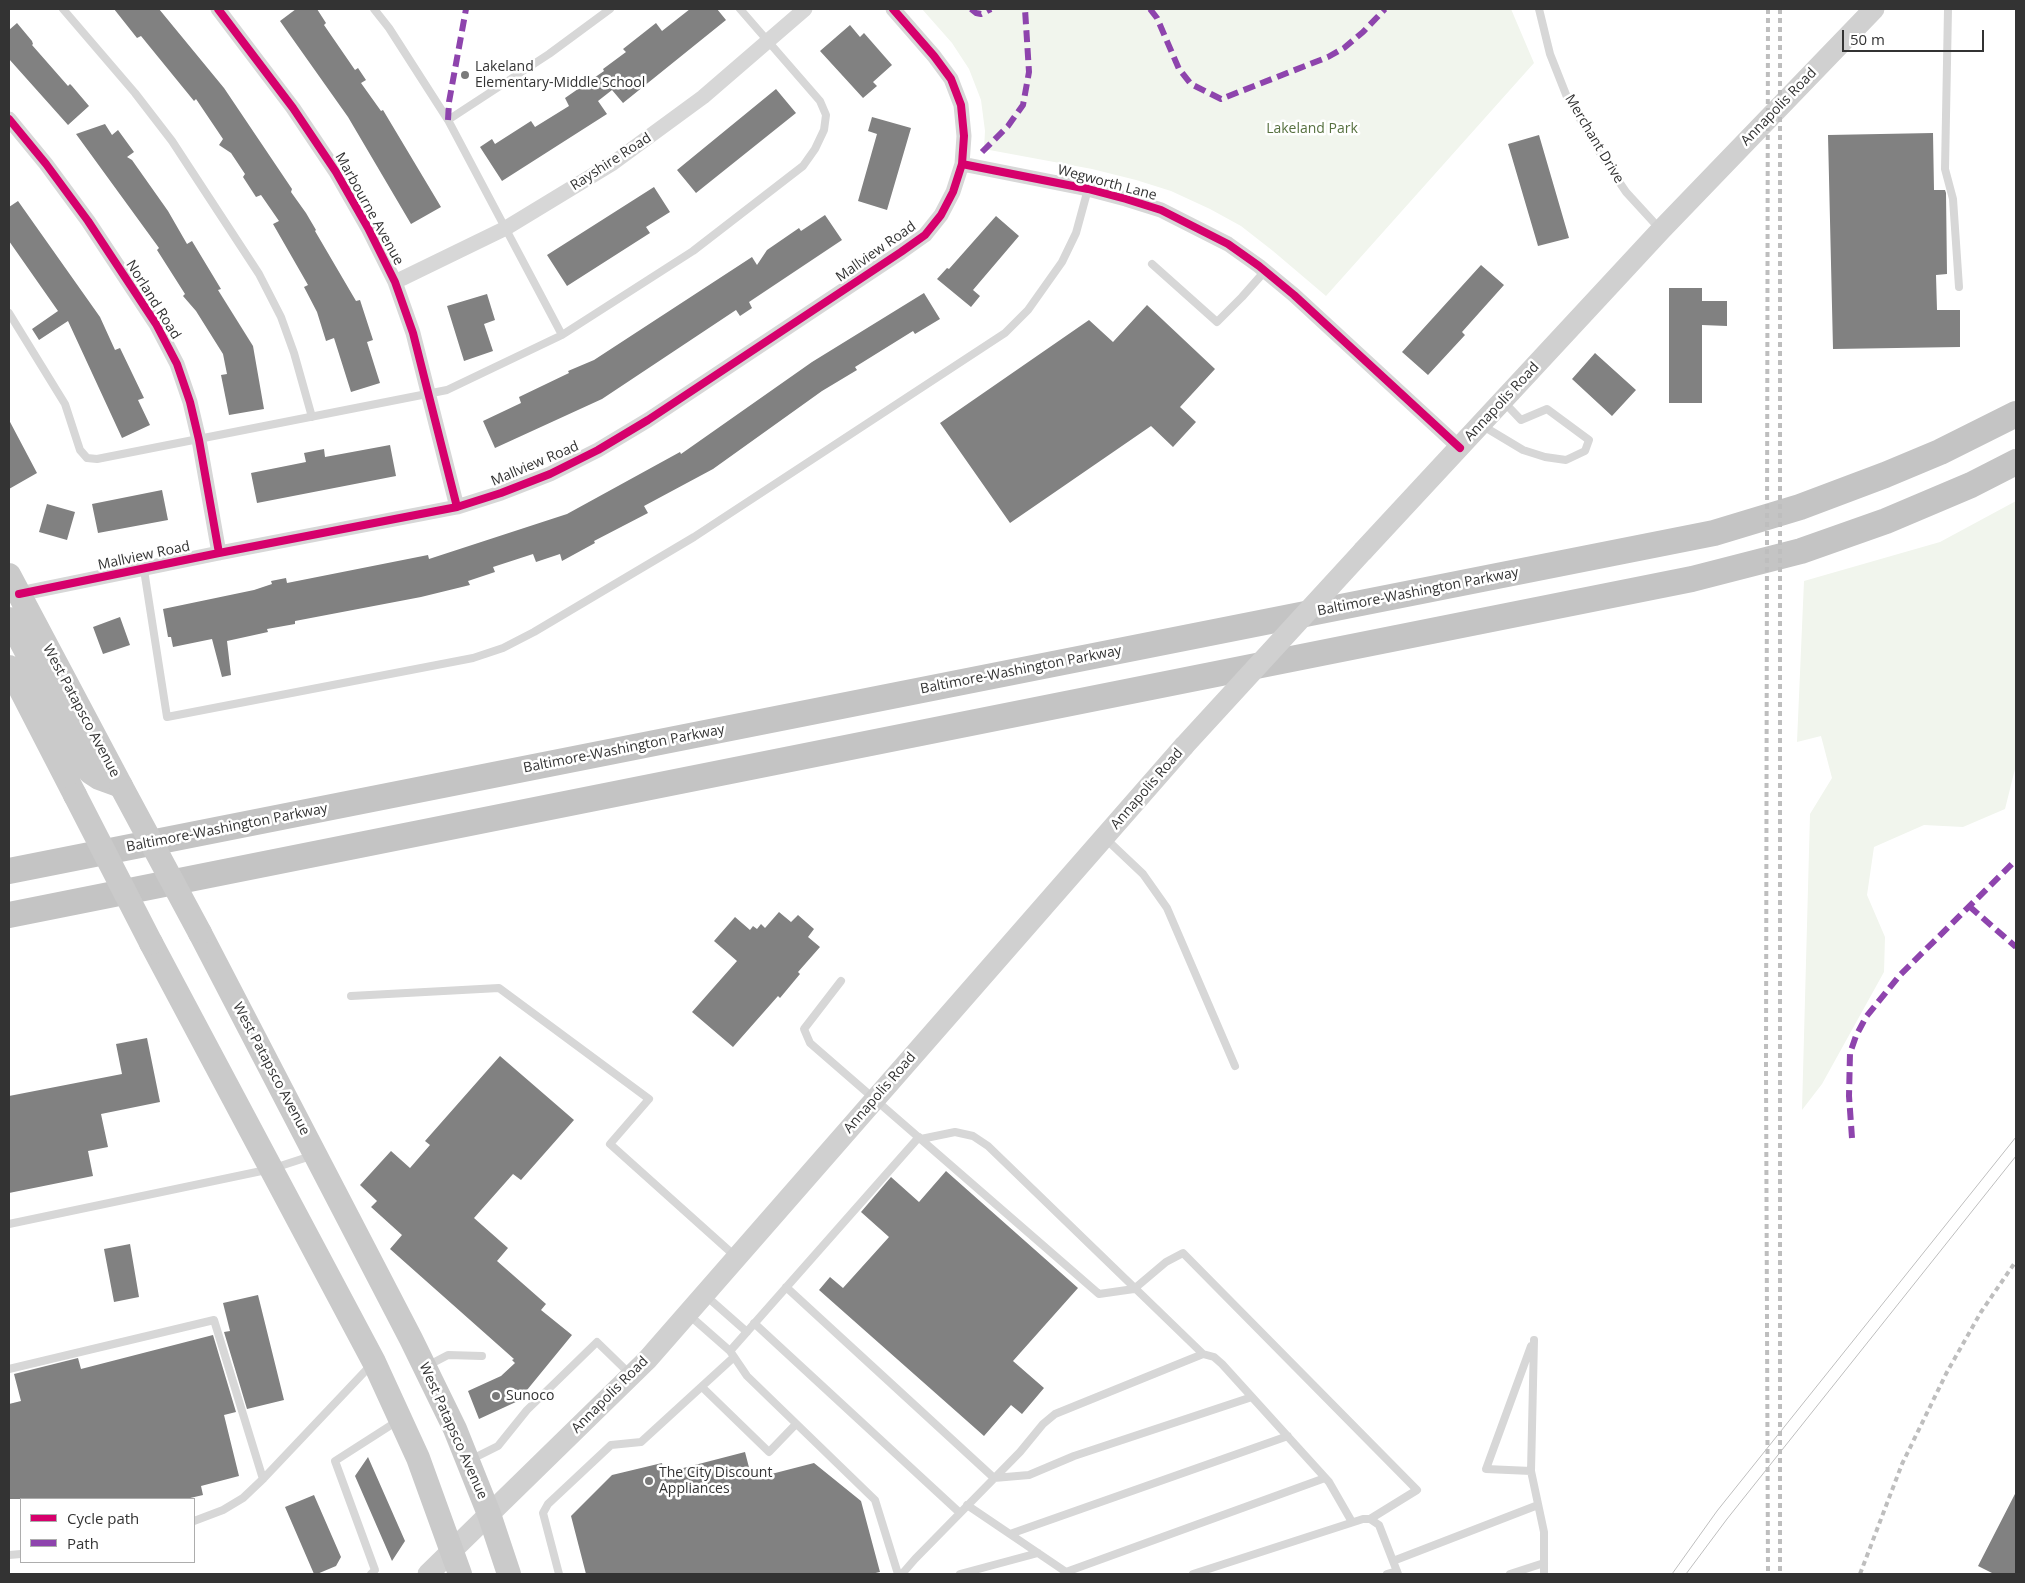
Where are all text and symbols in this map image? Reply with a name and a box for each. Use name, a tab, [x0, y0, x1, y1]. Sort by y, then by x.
scale bar	[1845, 20, 1988, 52]
text: 50 m	[1850, 29, 1885, 49]
place label: Lakeland Elementary-Middle School	[475, 59, 645, 92]
street label: Annapolis Road	[1738, 65, 1820, 149]
marker: Lakeland Elementary-Middle School	[459, 69, 471, 81]
street label: Merchant Drive	[1561, 92, 1627, 186]
park label: Lakeland Park	[1266, 121, 1358, 137]
street label: Rayshire Road	[567, 130, 655, 194]
street label: Marbourne Avenue	[331, 150, 407, 268]
street label: Wegworth Lane	[1056, 162, 1158, 204]
street label: Mallview Road	[833, 218, 919, 286]
street label: Norland Road	[122, 257, 184, 343]
street label: Annapolis Road	[1461, 359, 1543, 445]
street label: Mallview Road	[489, 438, 581, 490]
street label: Mallview Road	[96, 538, 192, 574]
street label: Baltimore-Washington Parkway	[1316, 564, 1520, 620]
street label: West Patapsco Avenue	[39, 642, 123, 780]
street label: Baltimore-Washington Parkway	[919, 642, 1123, 698]
street label: Baltimore-Washington Parkway	[522, 721, 726, 777]
street label: Annapolis Road	[1107, 745, 1187, 833]
street label: Baltimore-Washington Parkway	[125, 800, 329, 856]
street label: West Patapsco Avenue	[229, 1000, 313, 1138]
street label: Annapolis Road	[840, 1049, 920, 1137]
street label: Annapolis Road	[568, 1353, 652, 1437]
street label: West Patapsco Avenue	[415, 1360, 491, 1502]
place label: Sunoco	[506, 1388, 554, 1404]
marker: Sunoco	[490, 1390, 502, 1402]
place label: The City Discount Appliances	[659, 1465, 772, 1498]
marker: The City Discount Appliances	[643, 1475, 655, 1487]
legend	[20, 1498, 195, 1563]
text: Cycle path	[67, 1508, 139, 1528]
text: Path	[67, 1533, 99, 1553]

